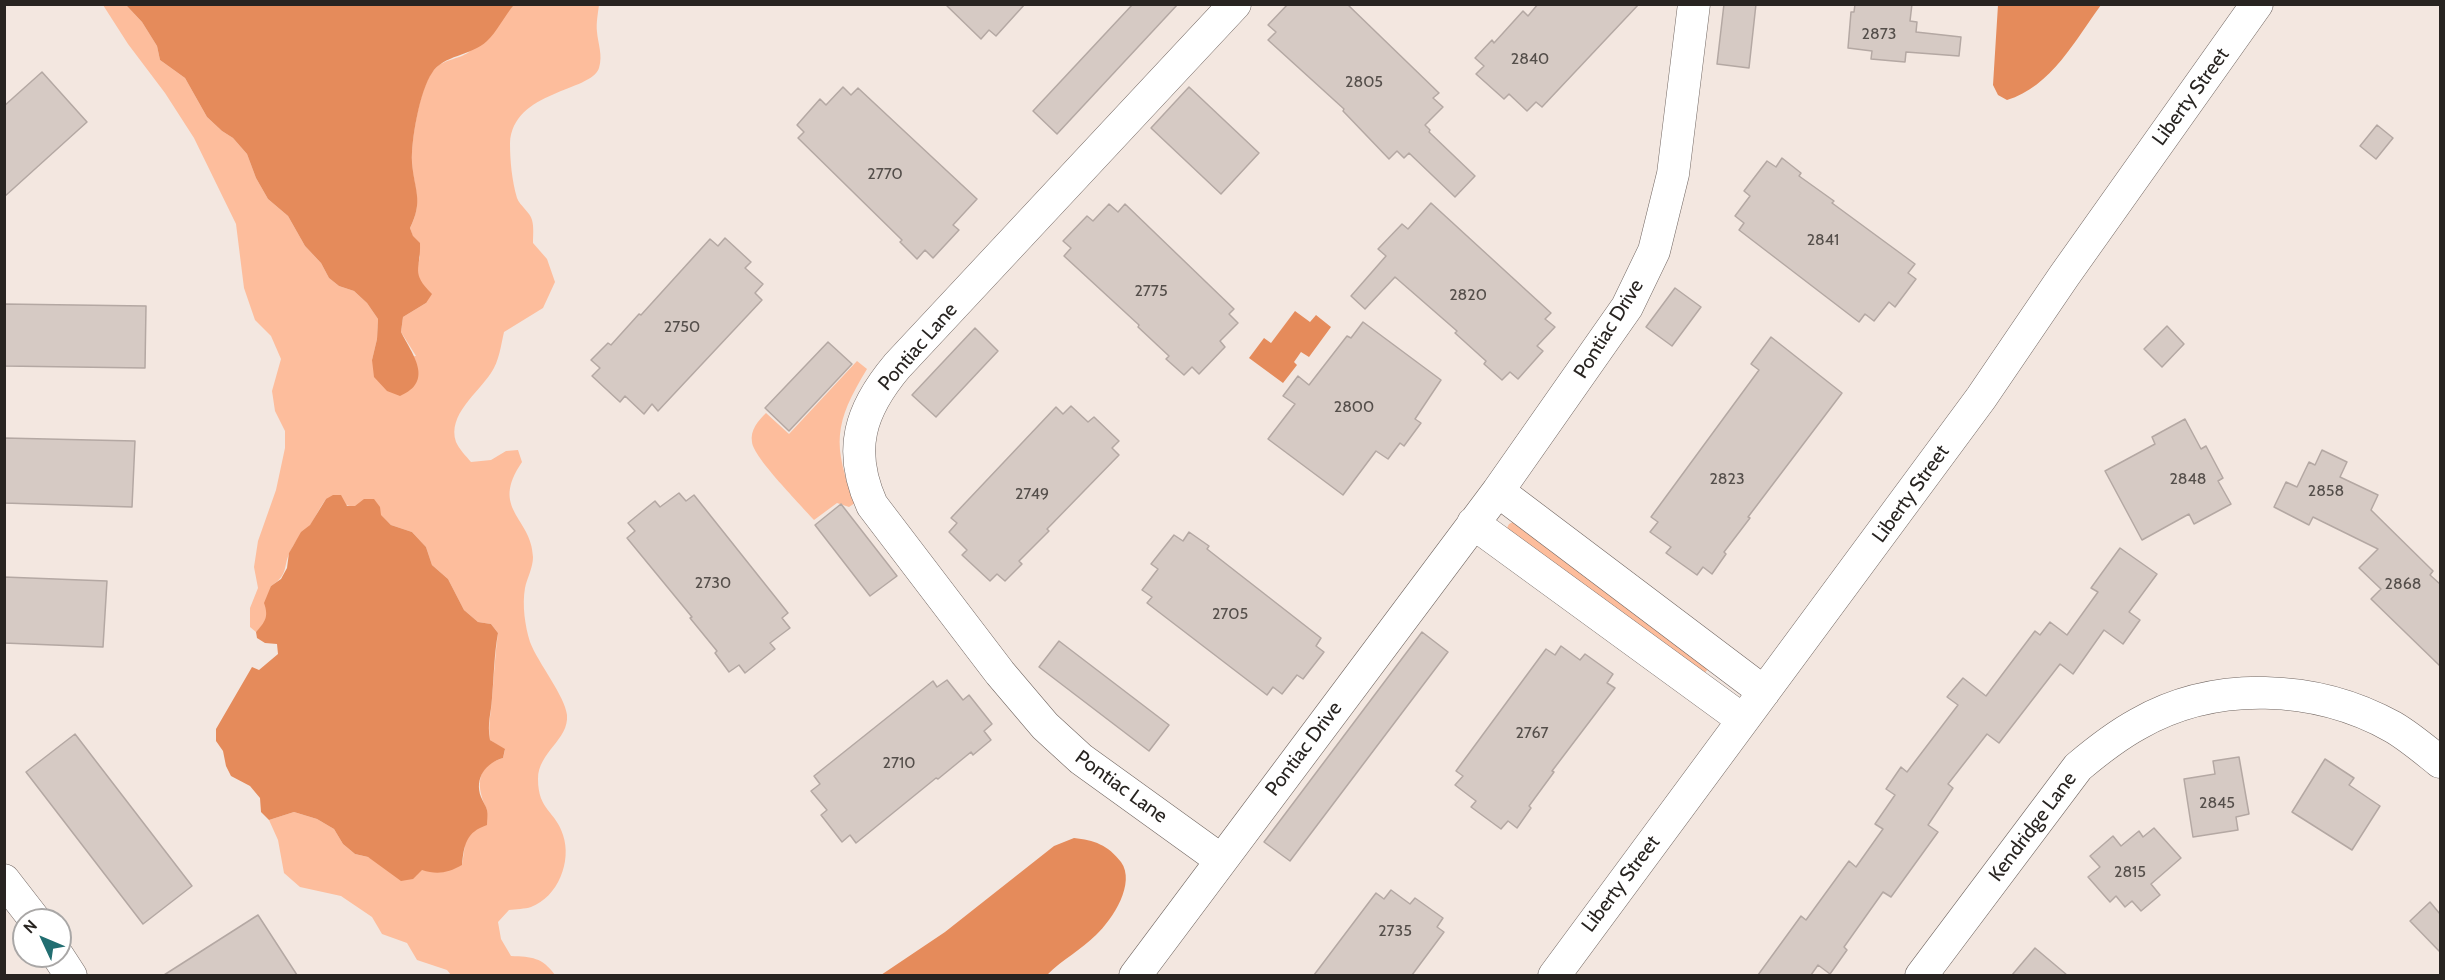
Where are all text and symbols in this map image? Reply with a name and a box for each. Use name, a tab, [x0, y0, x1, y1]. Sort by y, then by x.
house number: 2873	[1862, 24, 1896, 44]
street label: Liberty Street	[2148, 44, 2234, 150]
house number: 2840	[1511, 49, 1549, 69]
house number: 2805	[1345, 72, 1383, 92]
house number: 2770	[867, 164, 903, 184]
house number: 2841	[1807, 230, 1839, 250]
street label: Pontiac Drive	[1569, 275, 1649, 383]
house number: 2775	[1134, 281, 1168, 301]
house number: 2820	[1449, 285, 1487, 305]
street label: Pontiac Lane	[873, 298, 963, 396]
house number: 2750	[664, 317, 700, 337]
house number: 2800	[1334, 397, 1374, 417]
street label: Liberty Street	[1868, 441, 1954, 547]
house number: 2823	[1709, 469, 1745, 489]
house number: 2848	[2169, 469, 2207, 489]
house number: 2858	[2308, 481, 2344, 501]
house number: 2749	[1015, 484, 1049, 504]
house number: 2730	[695, 573, 731, 593]
house number: 2868	[2385, 574, 2421, 594]
house number: 2705	[1212, 604, 1248, 624]
street label: Pontiac Drive	[1261, 697, 1347, 801]
house number: 2767	[1515, 723, 1549, 743]
street label: Pontiac Lane	[1070, 745, 1172, 829]
house number: 2710	[883, 753, 915, 773]
street label: Kendridge Lane	[1984, 768, 2082, 886]
house number: 2845	[2199, 793, 2235, 813]
street label: Liberty Street	[1577, 831, 1665, 937]
house number: 2815	[2114, 862, 2146, 882]
north arrow	[12, 908, 72, 968]
text: N	[19, 916, 41, 937]
house number: 2735	[1378, 921, 1412, 941]

